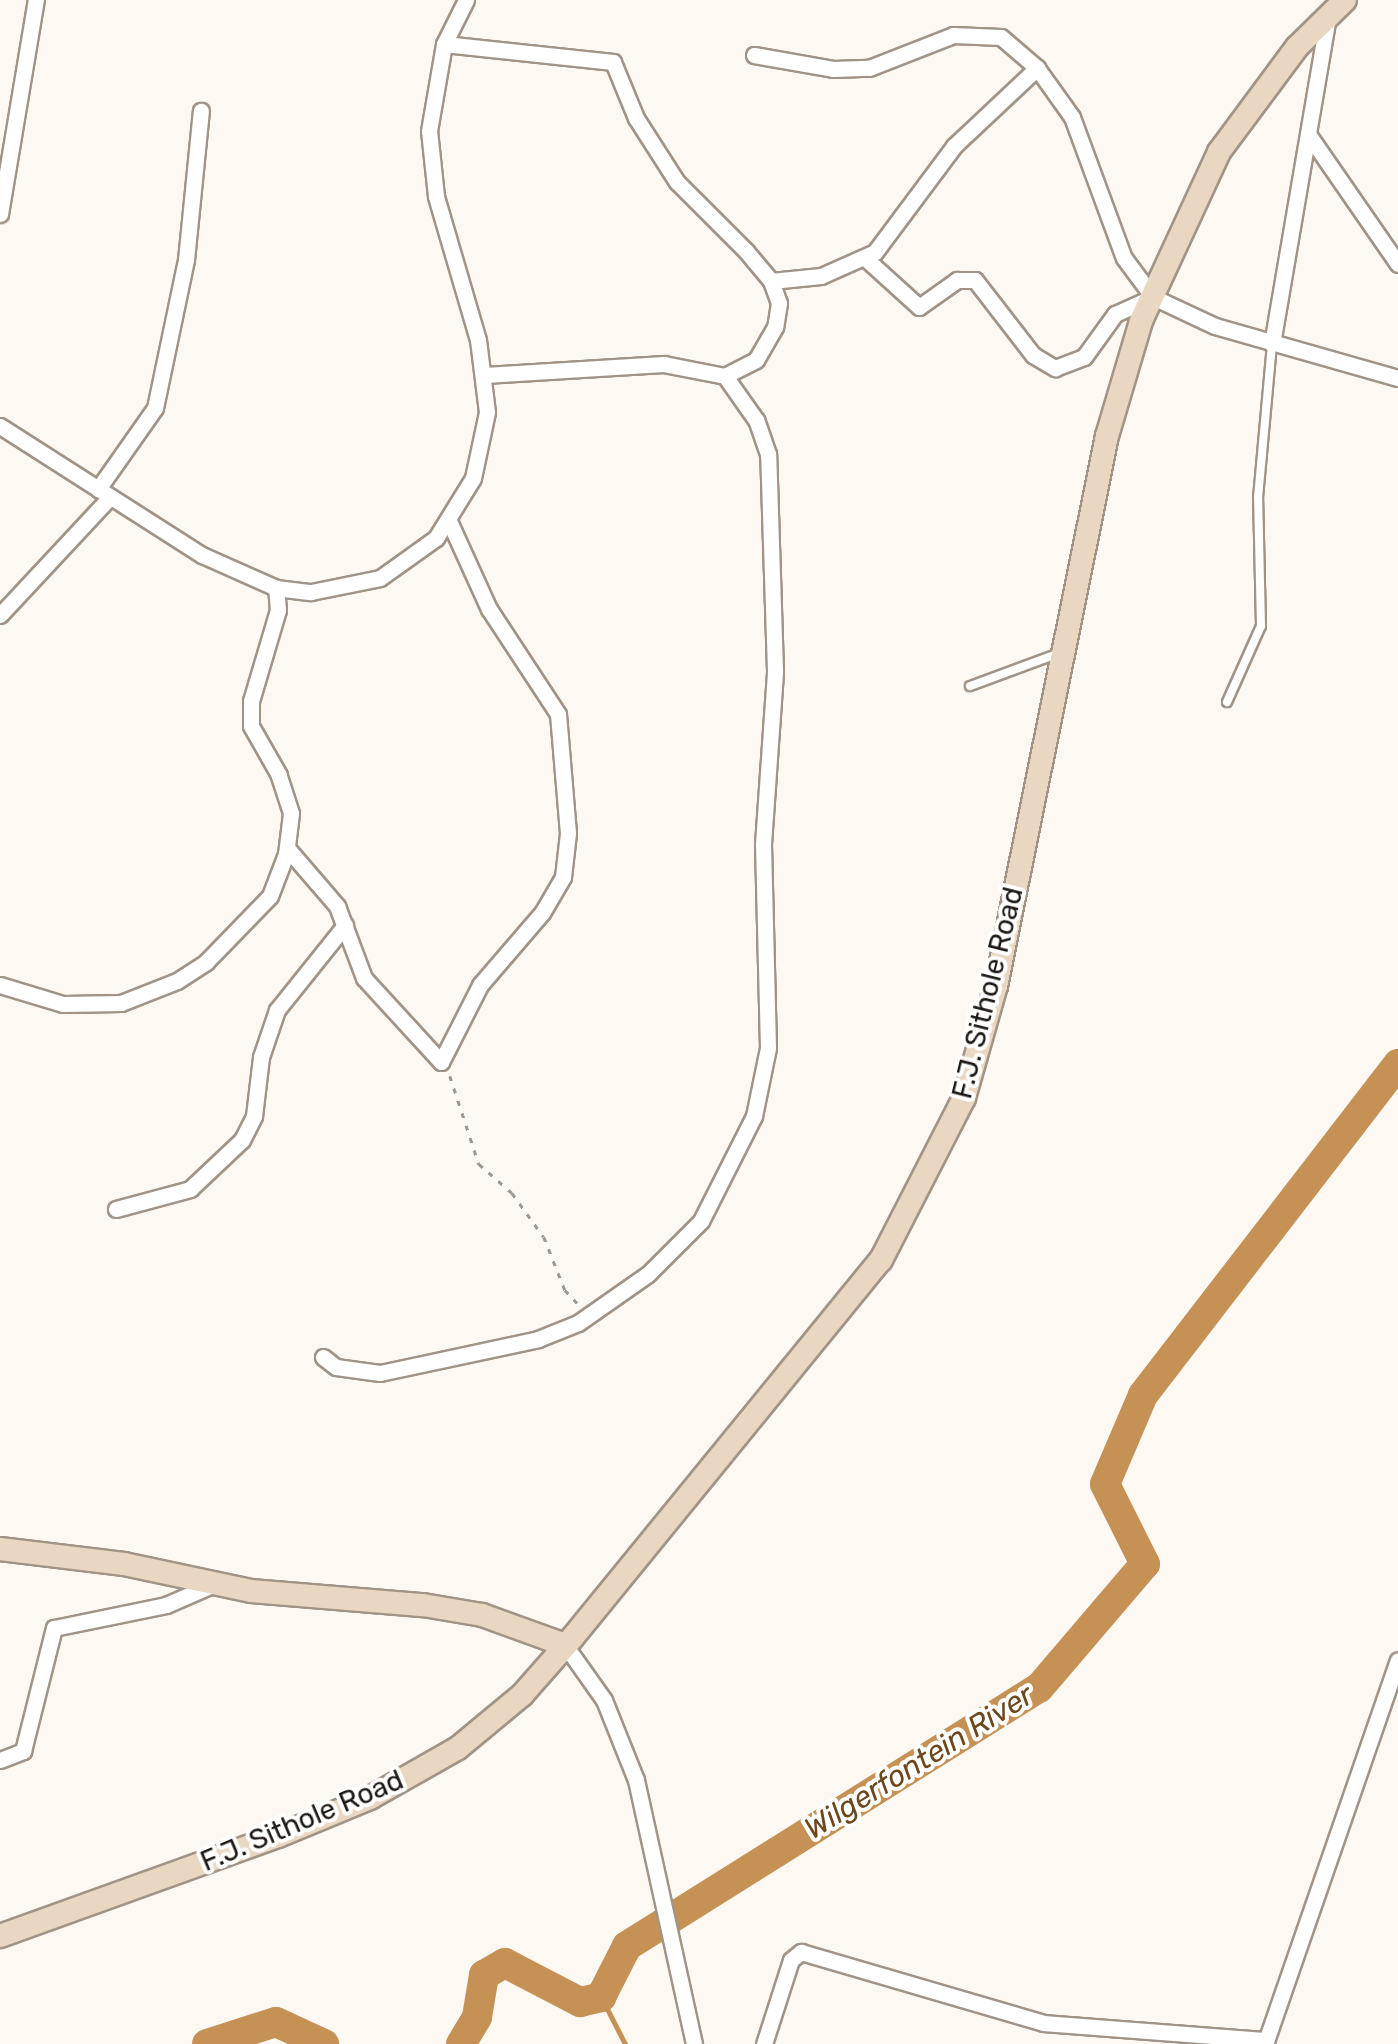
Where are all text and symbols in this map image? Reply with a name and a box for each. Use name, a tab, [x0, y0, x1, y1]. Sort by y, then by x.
street label: F.J. Sithole Road	[945, 884, 1031, 1102]
water label: Wilgerfontein River	[798, 1677, 1040, 1847]
street label: F.J. Sithole Road	[196, 1763, 408, 1879]

